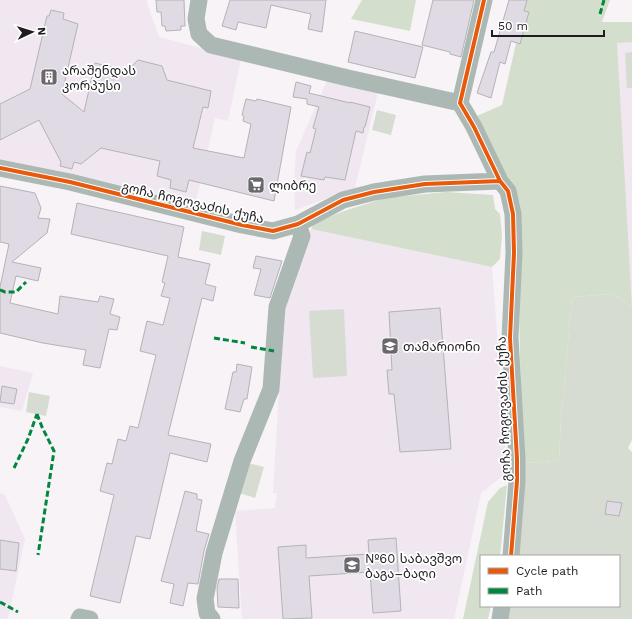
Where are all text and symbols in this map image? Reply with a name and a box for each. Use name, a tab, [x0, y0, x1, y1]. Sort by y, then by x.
north arrow	[12, 12, 52, 52]
scale bar	[492, 12, 604, 38]
text: 50 m	[498, 19, 528, 33]
text: N	[35, 27, 48, 36]
place label: არაშენდას კორპუსი	[62, 63, 136, 93]
building icon: არაშენდას კორპუსი	[39, 67, 59, 87]
supermarket icon: ლიბრე	[246, 175, 266, 195]
place label: ლიბრე	[269, 178, 316, 194]
street label: გოჩა ჩოგოვაძის ქუჩა	[120, 179, 265, 226]
school or university icon: თამარიონი	[380, 336, 400, 356]
street label: გოჩა ჩოგოვაძის ქუჩა	[493, 336, 514, 482]
place label: თამარიონი	[403, 339, 480, 354]
place label: №60 საბავშვო ბაგა–ბაღი	[365, 551, 462, 582]
school or university icon: №60 საბავშვო ბაგა–ბაღი	[342, 555, 362, 575]
legend	[480, 555, 620, 607]
text: Cycle path	[516, 564, 578, 578]
text: Path	[516, 584, 542, 598]

